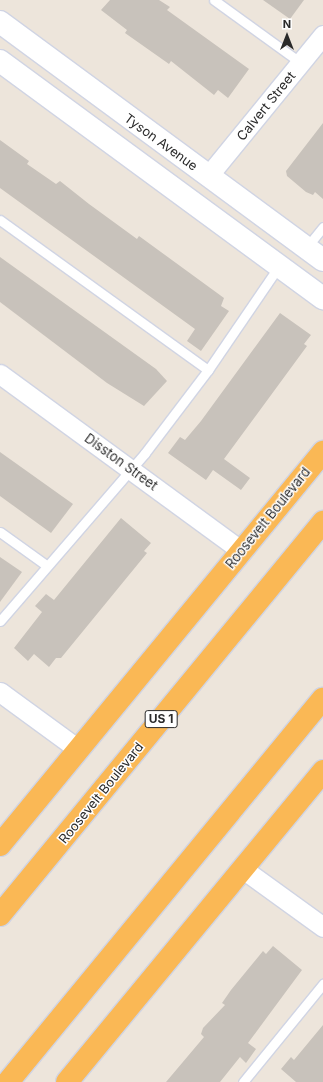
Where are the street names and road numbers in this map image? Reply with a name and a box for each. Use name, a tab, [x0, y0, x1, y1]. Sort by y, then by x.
street label: Calvert Street	[233, 68, 299, 144]
street label: Tyson Avenue	[121, 110, 201, 174]
street label: Disston Street	[82, 430, 160, 494]
street label: Roosevelt Boulevard	[222, 464, 314, 572]
road number: US 1	[144, 709, 178, 729]
street label: Roosevelt Boulevard	[55, 739, 147, 847]

